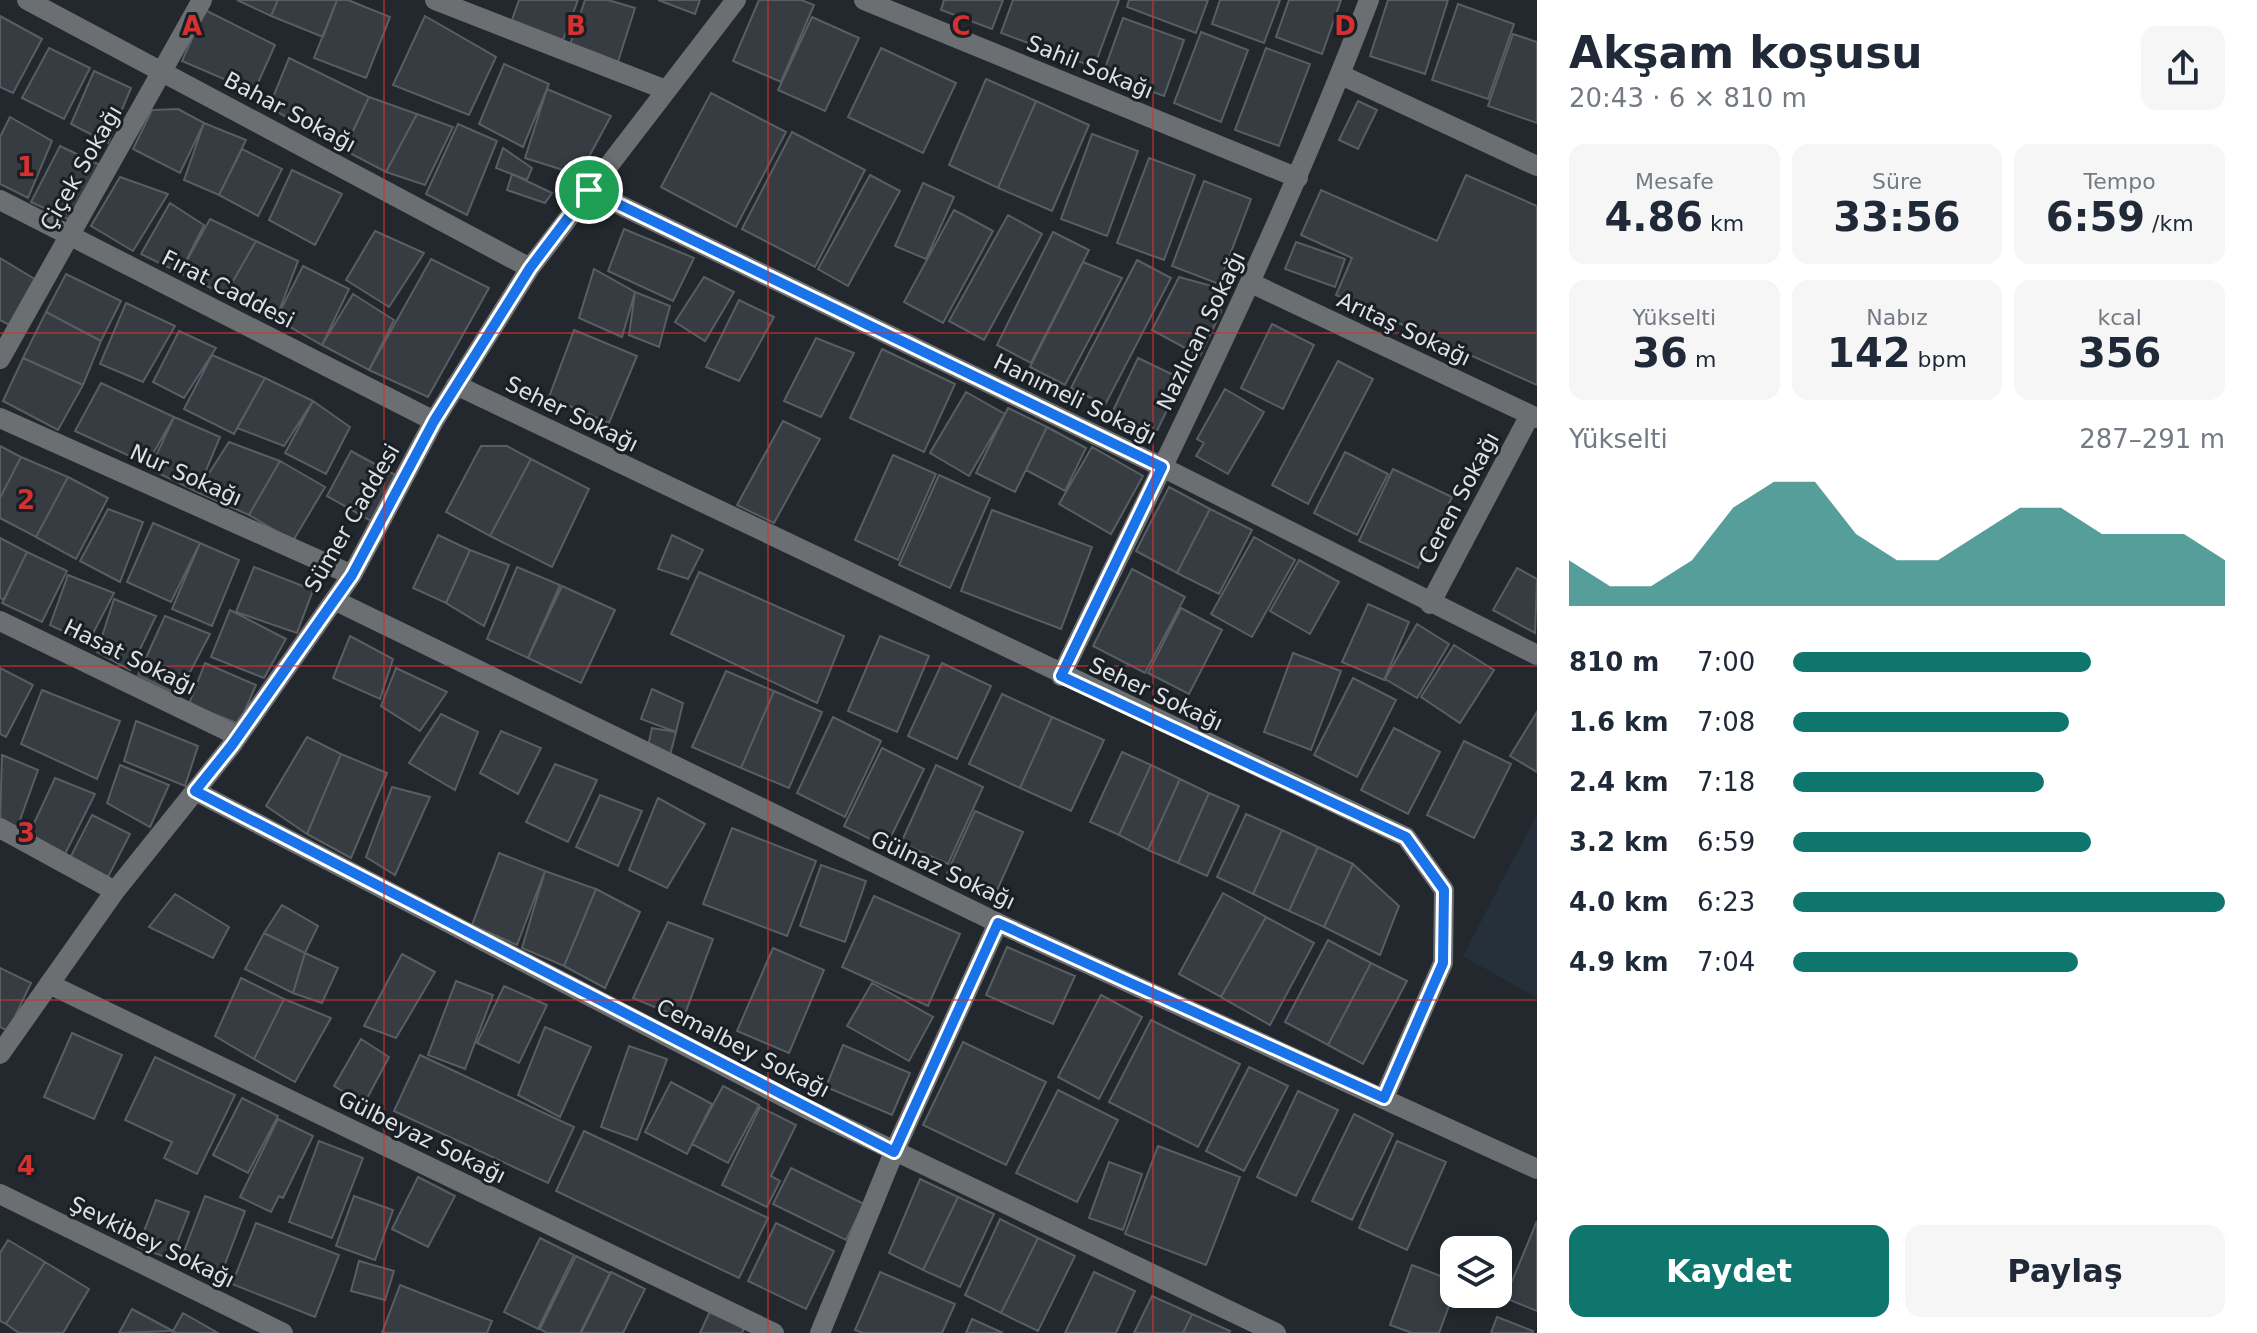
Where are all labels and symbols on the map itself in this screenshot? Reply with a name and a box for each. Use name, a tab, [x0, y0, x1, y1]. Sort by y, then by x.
text: A	[182, 11, 202, 41]
text: B	[566, 11, 586, 41]
text: C	[951, 11, 971, 41]
text: D	[1334, 11, 1356, 41]
street label: Sahil Sokağı	[1023, 30, 1157, 104]
street label: Bahar Sokağı	[220, 67, 360, 157]
street label: Çiçek Sokağı	[35, 101, 127, 235]
text: 1	[17, 152, 35, 182]
pin	[555, 156, 623, 224]
street label: Fırat Caddesi	[158, 245, 298, 333]
street label: Nazlıcan Sokağı	[1152, 248, 1250, 414]
street label: Arıtaş Sokağı	[1333, 287, 1475, 371]
street label: Hanımeli Sokağı	[990, 349, 1160, 449]
street label: Seher Sokağı	[502, 371, 642, 457]
street label: Ceren Sokağı	[1414, 428, 1504, 568]
street label: Nur Sokağı	[126, 439, 246, 511]
street label: Sümer Caddesi	[299, 440, 405, 596]
text: 2	[17, 485, 35, 515]
street label: Hasat Sokağı	[60, 614, 200, 700]
street label: Seher Sokağı	[1085, 652, 1227, 736]
text: 3	[17, 818, 35, 848]
street label: Gülnaz Sokağı	[867, 826, 1019, 914]
street label: Cemalbey Sokağı	[652, 994, 834, 1102]
street label: Gülbeyaz Sokağı	[334, 1086, 510, 1188]
text: 4	[17, 1151, 35, 1181]
street label: Şevkibey Sokağı	[66, 1191, 238, 1293]

